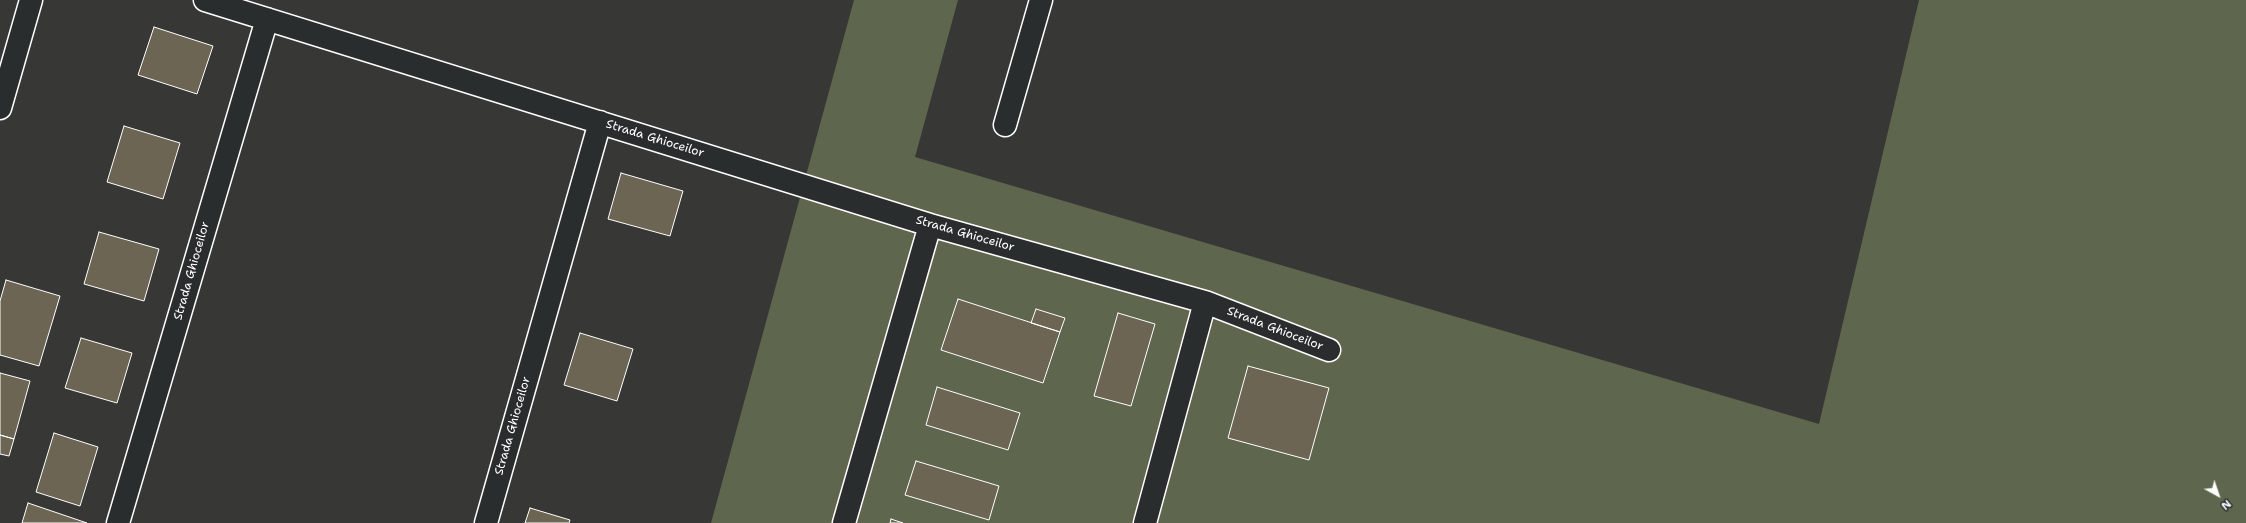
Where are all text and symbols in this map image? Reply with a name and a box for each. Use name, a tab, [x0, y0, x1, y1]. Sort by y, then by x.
street label: Strada Ghioceilor	[604, 117, 706, 161]
street label: Strada Ghioceilor	[914, 213, 1016, 255]
street label: Strada Ghioceilor	[171, 220, 213, 322]
street label: Strada Ghioceilor	[1225, 304, 1325, 354]
street label: Strada Ghioceilor	[492, 375, 534, 477]
north arrow	[2198, 475, 2238, 515]
text: N	[2218, 496, 2234, 513]

